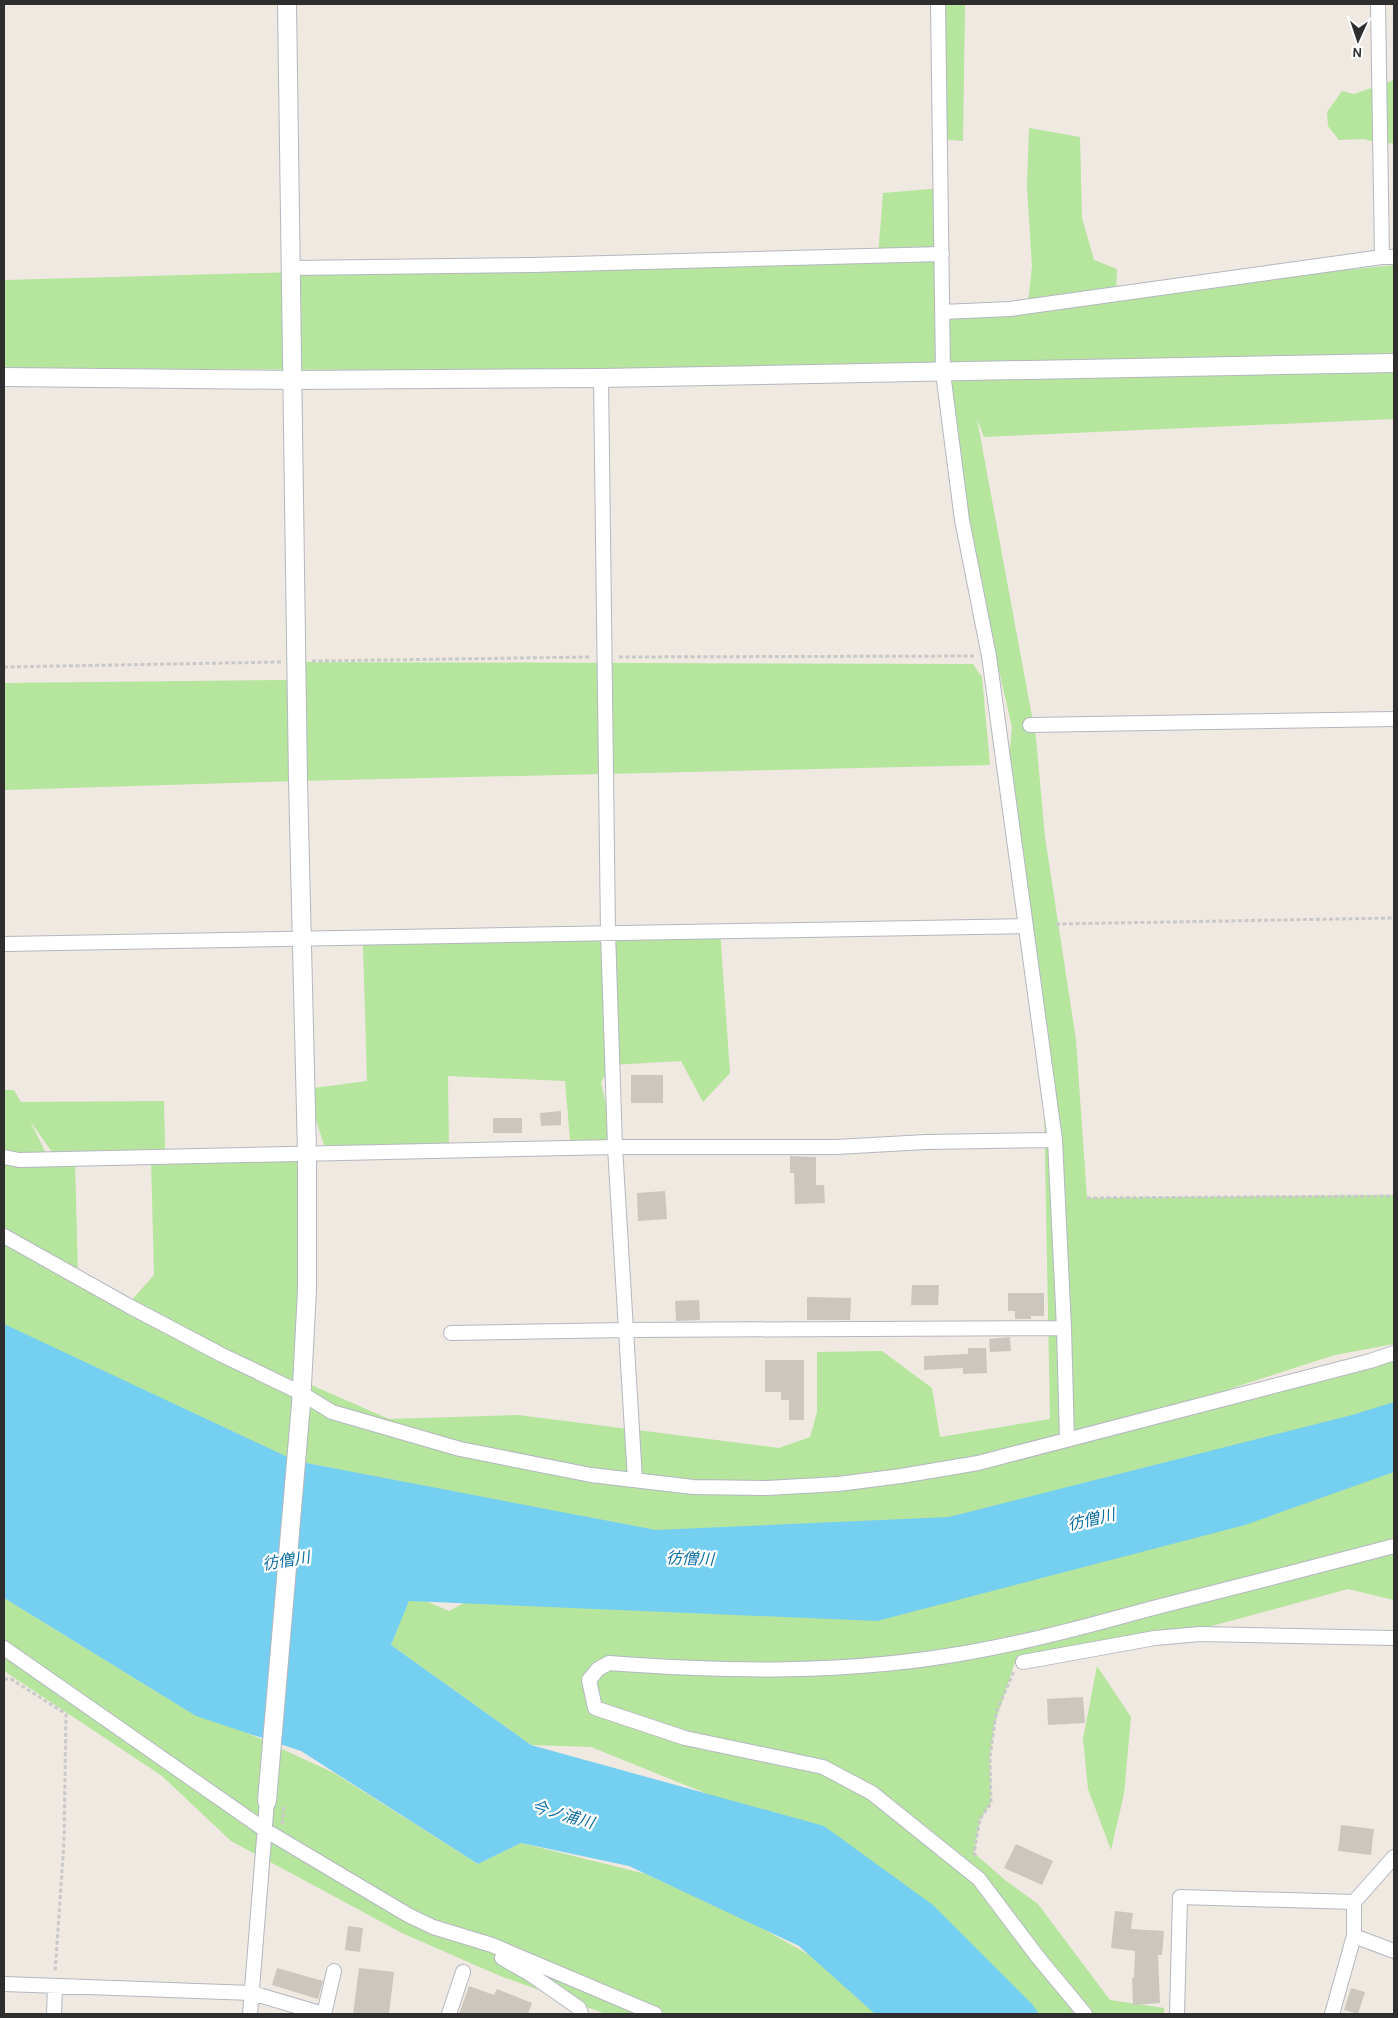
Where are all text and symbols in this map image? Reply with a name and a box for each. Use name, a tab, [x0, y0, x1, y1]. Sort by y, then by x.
north arrow	[1333, 15, 1383, 65]
text: N	[1352, 44, 1363, 61]
water label: 彷僧川	[1066, 1504, 1119, 1534]
water label: 彷僧川	[261, 1547, 313, 1574]
water label: 彷僧川	[666, 1548, 716, 1569]
water label: 今ノ浦川	[529, 1797, 598, 1833]

